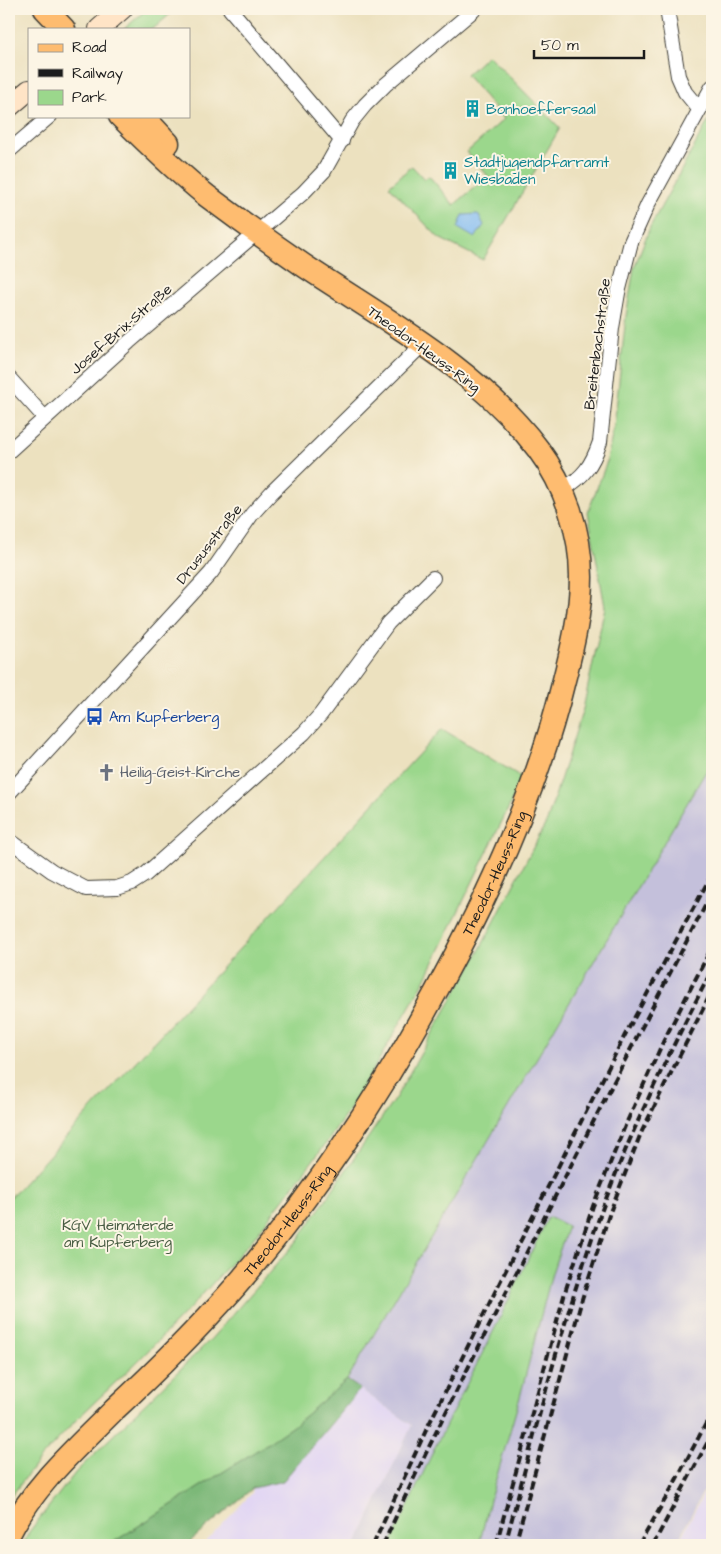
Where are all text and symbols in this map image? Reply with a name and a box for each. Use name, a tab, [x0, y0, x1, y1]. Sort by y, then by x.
legend	[28, 28, 190, 118]
scale bar	[534, 28, 644, 60]
text: 50 m	[541, 35, 579, 56]
text: Road	[72, 37, 107, 58]
text: Railway	[72, 63, 123, 85]
text: Park	[72, 87, 107, 108]
building icon: Bonhoeffersaal	[462, 99, 482, 119]
place label: Bonhoeffersaal	[486, 99, 596, 120]
place label: Stadtjugendpfarramt Wiesbaden	[464, 152, 609, 190]
building icon: Stadtjugendpfarramt Wiesbaden	[440, 161, 460, 181]
street label: Breitenbachstraße	[579, 277, 616, 411]
street label: Josef-Brix-Straße	[66, 279, 177, 380]
street label: Theodor-Heuss-Ring	[362, 301, 485, 399]
street label: Drususstraße	[171, 500, 247, 589]
bus stop icon: Am Kupferberg	[85, 707, 105, 727]
place label: Am Kupferberg	[109, 707, 219, 729]
church icon: Heilig-Geist-Kirche	[96, 762, 116, 782]
place label: Heilig-Geist-Kirche	[120, 762, 240, 784]
street label: Theodor-Heuss-Ring	[457, 807, 533, 939]
street label: Theodor-Heuss-Ring	[239, 1160, 339, 1281]
park label: KGV Heimaterde am Kupferberg	[62, 1215, 174, 1254]

